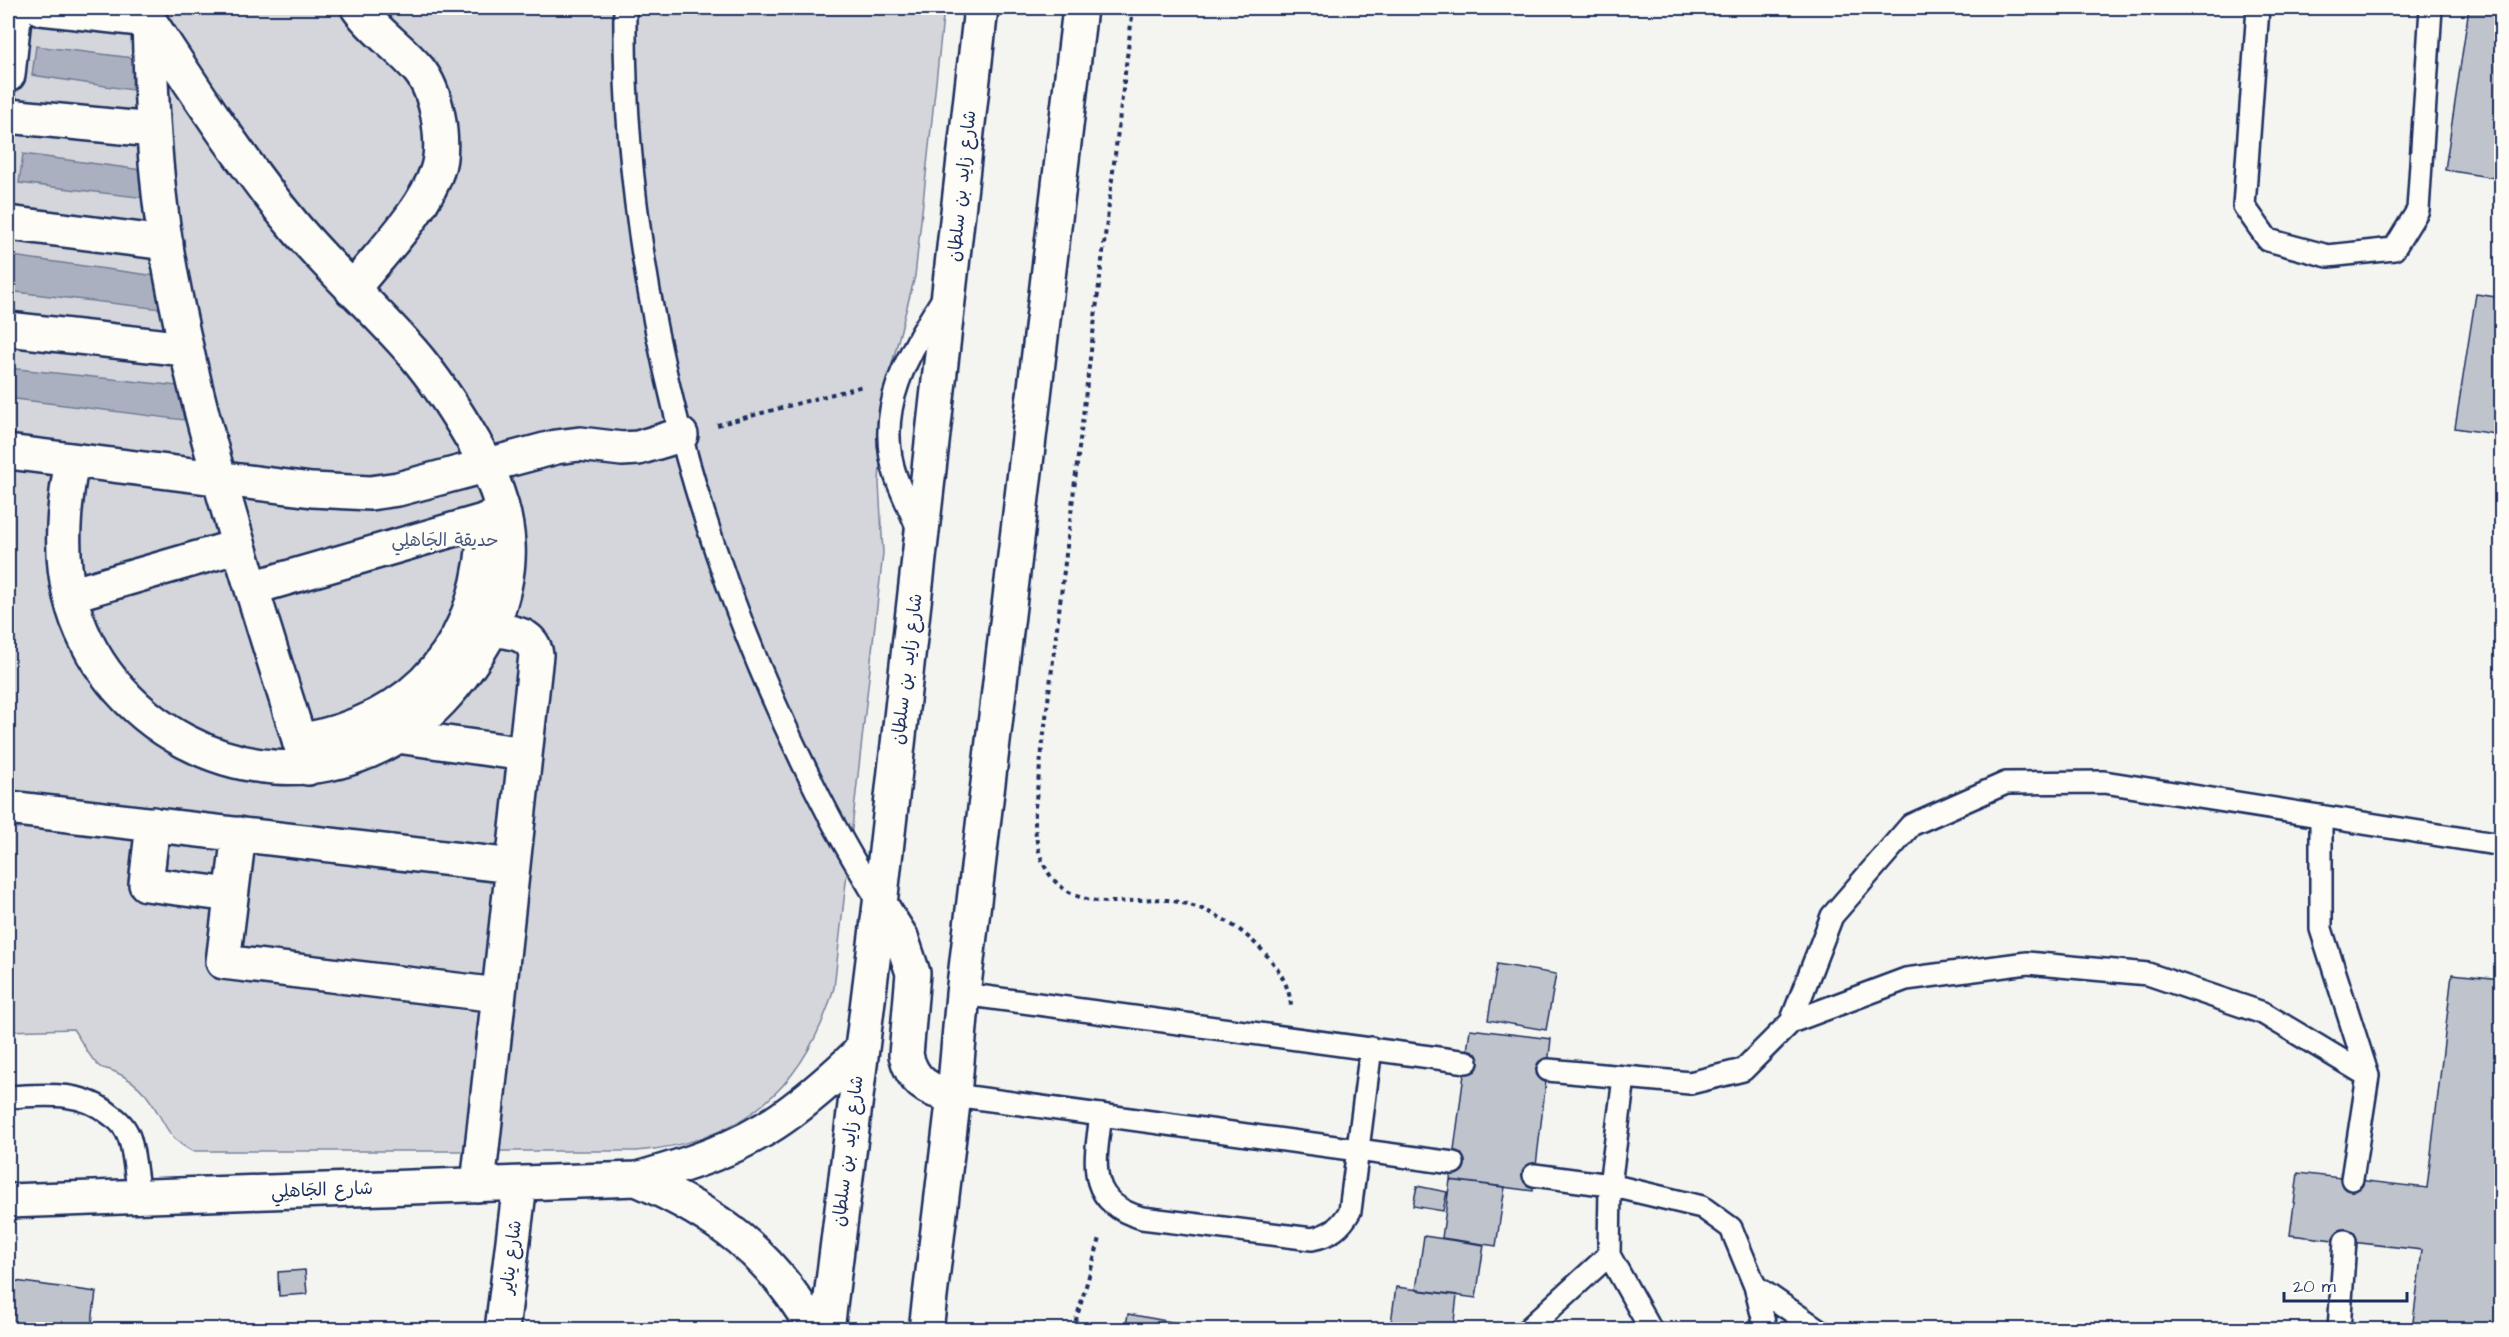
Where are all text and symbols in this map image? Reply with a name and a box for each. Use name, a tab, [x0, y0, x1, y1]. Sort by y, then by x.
street label: شارع زايد بن سلطان	[942, 109, 982, 263]
park label: حديقة الجَاهلِي	[391, 528, 499, 556]
street label: شارع زايد بن سلطان	[885, 592, 929, 746]
street label: شارع زايد بن سلطان	[826, 1074, 870, 1228]
street label: شارع الجَاهلِي	[271, 1176, 374, 1207]
street label: شارع يناير	[494, 1219, 528, 1297]
scale bar	[2284, 1265, 2407, 1303]
text: 20 m	[2293, 1274, 2336, 1299]

